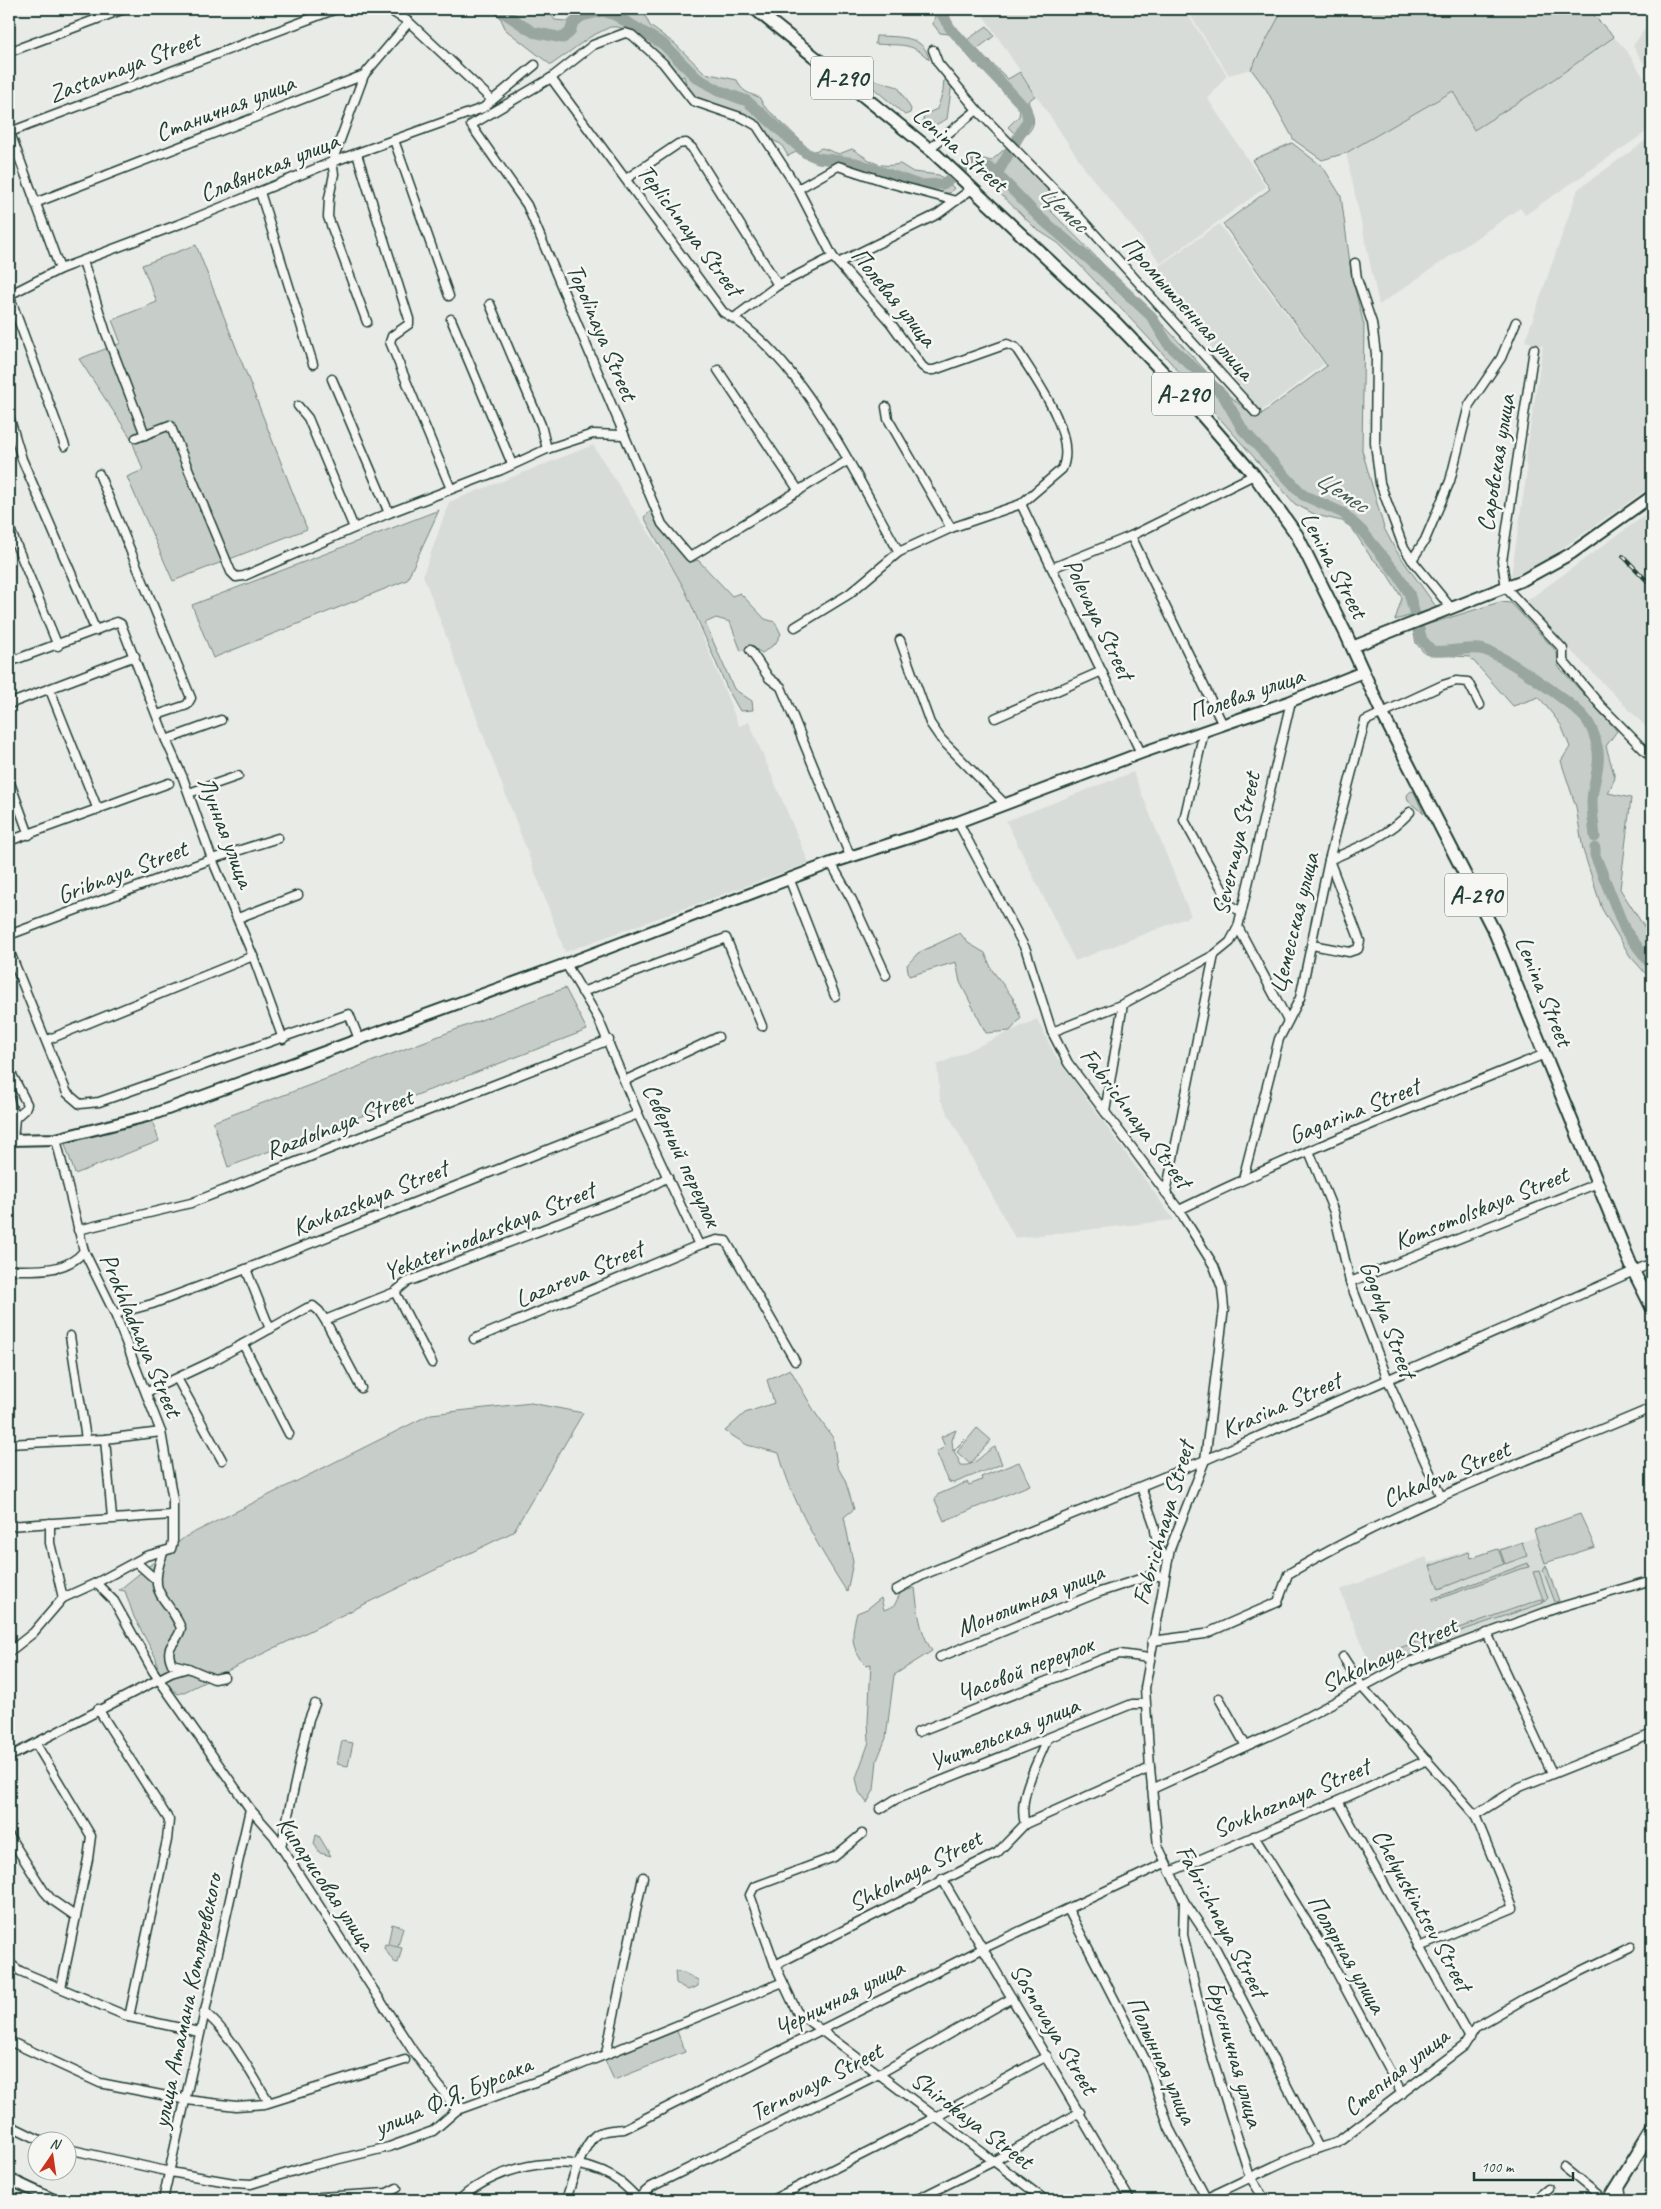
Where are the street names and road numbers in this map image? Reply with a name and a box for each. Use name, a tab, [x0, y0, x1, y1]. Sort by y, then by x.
street label: Zastavnaya Street	[44, 23, 207, 111]
road number: А-290	[811, 56, 873, 100]
street label: Станичная улица	[151, 66, 301, 149]
street label: Lenina Street	[906, 99, 1016, 201]
street label: Славянская улица	[195, 124, 345, 209]
street label: Teplichnaya Street	[630, 157, 753, 306]
street label: Промышленная улица	[1115, 229, 1263, 389]
street label: Полевая улица	[844, 240, 945, 355]
street label: Topolinaya Street	[559, 259, 646, 408]
road number: А-290	[1152, 372, 1214, 416]
street label: Саровская улица	[1469, 390, 1523, 534]
street label: Lenina Street	[1293, 506, 1377, 626]
street label: Polevaya Street	[1056, 553, 1144, 688]
street label: Полевая улица	[1184, 659, 1310, 729]
street label: Severnaya Street	[1204, 767, 1269, 919]
street label: Лунная улица	[190, 772, 263, 895]
street label: Gribnaya Street	[52, 832, 194, 911]
street label: Цемесская улица	[1261, 847, 1327, 997]
road number: А-290	[1445, 874, 1507, 916]
street label: Lenina Street	[1507, 931, 1582, 1053]
street label: Fabrichnaya Street	[1073, 1041, 1202, 1198]
street label: Gagarina Street	[1284, 1069, 1428, 1152]
street label: Северный переулок	[635, 1078, 730, 1234]
street label: Razdolnaya Street	[261, 1080, 420, 1167]
street label: Kavkazskaya Street	[287, 1151, 456, 1244]
street label: Komsomolskaya Street	[1389, 1157, 1575, 1257]
street label: Yekaterinodarskaya Street	[379, 1173, 603, 1288]
street label: Lazareva Street	[510, 1231, 651, 1315]
street label: Prokhladnaya Street	[92, 1248, 191, 1424]
street label: Gogolya Street	[1352, 1256, 1425, 1385]
street label: Krasina Street	[1216, 1363, 1349, 1446]
street label: Chkalova Street	[1378, 1432, 1517, 1515]
street label: Fabrichnaya Street	[1124, 1434, 1203, 1608]
street label: Монолитная улица	[952, 1555, 1110, 1644]
street label: Shkolnaya Street	[1316, 1608, 1465, 1700]
street label: Часовой переулок	[952, 1627, 1100, 1710]
street label: Учительская улица	[924, 1689, 1085, 1779]
street label: Sovkhoznaya Street	[1208, 1749, 1378, 1846]
street label: Кипарисовая улица	[269, 1809, 384, 1959]
street label: Shkolnaya Street	[843, 1821, 990, 1920]
street label: Chelyuskintsev Street	[1364, 1823, 1482, 2000]
street label: Fabrichnaya Street	[1168, 1839, 1277, 2006]
street label: улица Атамана Котляревского	[144, 1868, 230, 2133]
street label: Полярная улица	[1300, 1889, 1395, 2021]
street label: Черничная улица	[769, 1951, 911, 2044]
street label: Sosnovaya Street	[1002, 1958, 1107, 2103]
street label: Брусничная улица	[1199, 1977, 1272, 2133]
street label: Полынная улица	[1120, 1991, 1205, 2131]
street label: Степная улица	[1336, 2019, 1458, 2123]
street label: Ternovaya Street	[745, 2034, 890, 2129]
street label: улица Ф.Я. Бурсака	[367, 2047, 539, 2144]
street label: Shirokaya Street	[904, 2063, 1042, 2178]

